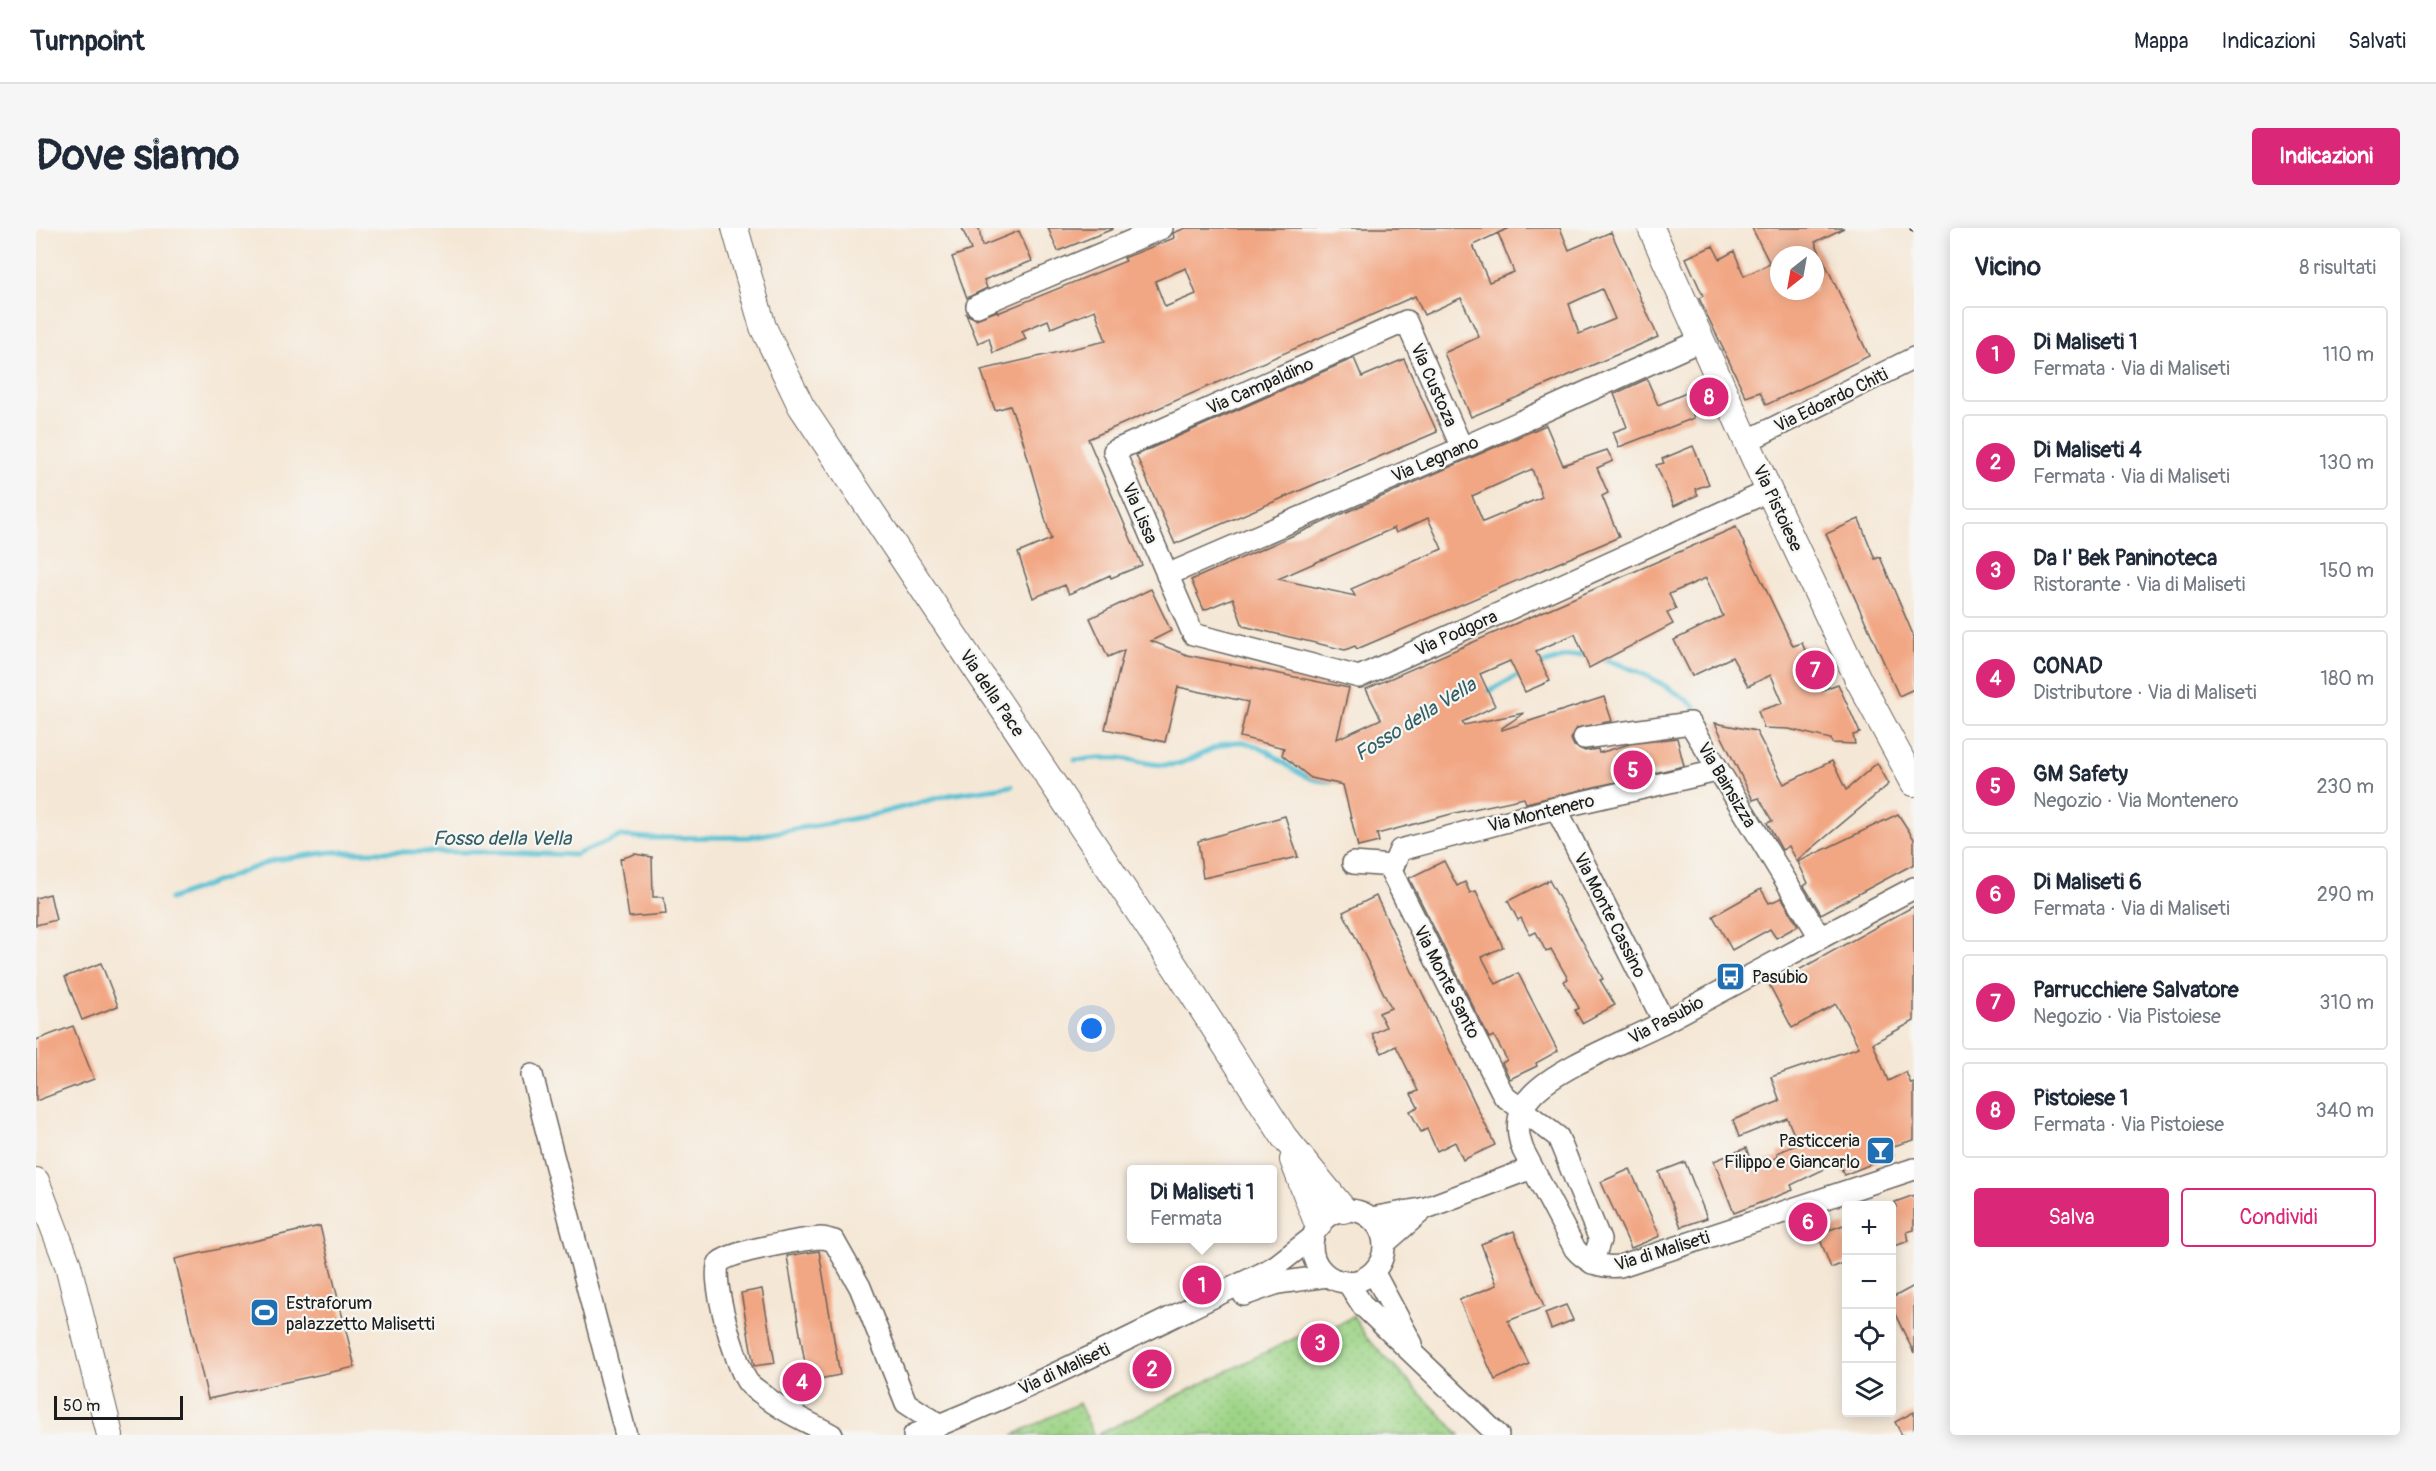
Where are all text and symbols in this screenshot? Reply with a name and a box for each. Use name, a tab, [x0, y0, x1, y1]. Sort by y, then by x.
text: Turnpoint	[30, 24, 144, 59]
text: Mappa	[2134, 28, 2189, 55]
text: Indicazioni	[2222, 28, 2315, 55]
text: Salvati	[2348, 28, 2406, 55]
button: Indicazioni	[2252, 128, 2400, 185]
text: Dove siamo	[36, 130, 239, 182]
north arrow	[1770, 246, 1824, 300]
text: Vicino	[1974, 251, 2041, 283]
text: 8 risultati	[2299, 255, 2376, 280]
text: Di Maliseti 1	[2033, 328, 2138, 356]
street label: Via Custoza	[1405, 340, 1462, 431]
text: 1	[1992, 342, 1999, 367]
text: 110 m	[2323, 342, 2374, 367]
street label: Via Campaldino	[1203, 352, 1318, 420]
text: Fermata · Via di Maliseti	[2033, 356, 2230, 381]
street label: Via Edoardo Chiti	[1771, 363, 1892, 438]
pin: 8	[1690, 374, 1728, 420]
street label: Via Legnano	[1388, 431, 1483, 488]
text: Di Maliseti 4	[2033, 436, 2142, 464]
text: 2	[1990, 450, 2001, 475]
text: 130 m	[2319, 450, 2374, 475]
street label: Via Pistoiese	[1747, 461, 1808, 555]
text: Fermata · Via di Maliseti	[2033, 464, 2230, 489]
street label: Via Lissa	[1116, 479, 1163, 547]
text: Da I' Bek Paninoteca	[2033, 544, 2217, 572]
text: 3	[1990, 558, 2001, 583]
text: 150 m	[2320, 558, 2374, 583]
text: Ristorante · Via di Maliseti	[2033, 572, 2245, 597]
street label: Via Podgora	[1411, 605, 1501, 662]
street label: Via della Pace	[954, 645, 1029, 742]
pin: 7	[1796, 648, 1834, 692]
text: CONAD	[2033, 652, 2103, 680]
text: 4	[1990, 666, 2001, 691]
text: 180 m	[2320, 666, 2374, 691]
water label: Fosso della Vella	[1350, 671, 1482, 767]
text: Distributore · Via di Maliseti	[2033, 680, 2257, 705]
street label: Via Bainsizza	[1692, 738, 1761, 832]
pin: 5	[1614, 748, 1652, 792]
text: GM Safety	[2033, 760, 2128, 788]
text: 5	[1990, 774, 2001, 799]
text: 230 m	[2317, 774, 2374, 799]
text: Negozio · Via Montenero	[2033, 788, 2238, 813]
street label: Via Montenero	[1485, 789, 1597, 838]
water label: Fosso della Vella	[433, 826, 573, 851]
street label: Via Monte Cassino	[1568, 849, 1651, 982]
text: Di Maliseti 6	[2033, 868, 2142, 896]
text: 6	[1990, 882, 2001, 907]
text: 290 m	[2317, 882, 2374, 907]
text: Fermata · Via di Maliseti	[2033, 896, 2230, 921]
street label: Via Monte Santo	[1408, 922, 1485, 1043]
bus stop icon: Pasubio	[1715, 961, 1747, 993]
place label: Pasubio	[1752, 966, 1808, 989]
text: Parrucchiere Salvatore	[2033, 976, 2239, 1004]
text: 7	[1990, 990, 2001, 1015]
text: 310 m	[2319, 990, 2374, 1015]
street label: Via Pasubio	[1625, 991, 1708, 1050]
text: Negozio · Via Pistoiese	[2033, 1004, 2221, 1029]
your location	[1077, 1014, 1106, 1043]
text: Pistoiese 1	[2033, 1084, 2128, 1112]
text: 8	[1990, 1098, 2001, 1123]
text: 340 m	[2315, 1098, 2374, 1123]
text: Fermata · Via Pistoiese	[2033, 1112, 2224, 1137]
place label: Pasticceria Filippo e Giancarlo	[1724, 1130, 1860, 1174]
bar icon: Pasticceria Filippo e Giancarlo	[1865, 1135, 1897, 1167]
popup	[1127, 1165, 1277, 1243]
text: Di Maliseti 1	[1150, 1178, 1254, 1206]
button: Salva	[1974, 1188, 2169, 1247]
button: Condividi	[2181, 1188, 2376, 1247]
pin: 6	[1788, 1200, 1828, 1244]
map controls	[1842, 1201, 1896, 1417]
button: +	[1842, 1201, 1896, 1255]
text: Fermata	[1150, 1206, 1222, 1231]
street label: Via di Maliseti	[1612, 1226, 1713, 1277]
button: −	[1842, 1255, 1896, 1309]
pin: 1	[1182, 1262, 1222, 1308]
place label: Estraforum palazzetto Malisetti	[286, 1292, 435, 1336]
sports icon: Estraforum palazzetto Malisetti	[249, 1297, 281, 1329]
button: locate	[1842, 1309, 1896, 1363]
pin: 3	[1300, 1320, 1340, 1366]
street label: Via di Maliseti	[1015, 1338, 1114, 1401]
pin: 2	[1132, 1346, 1172, 1392]
pin: 4	[782, 1360, 822, 1404]
button: layers	[1842, 1363, 1896, 1417]
scale bar	[54, 1393, 183, 1420]
text: 50 m	[63, 1396, 100, 1416]

